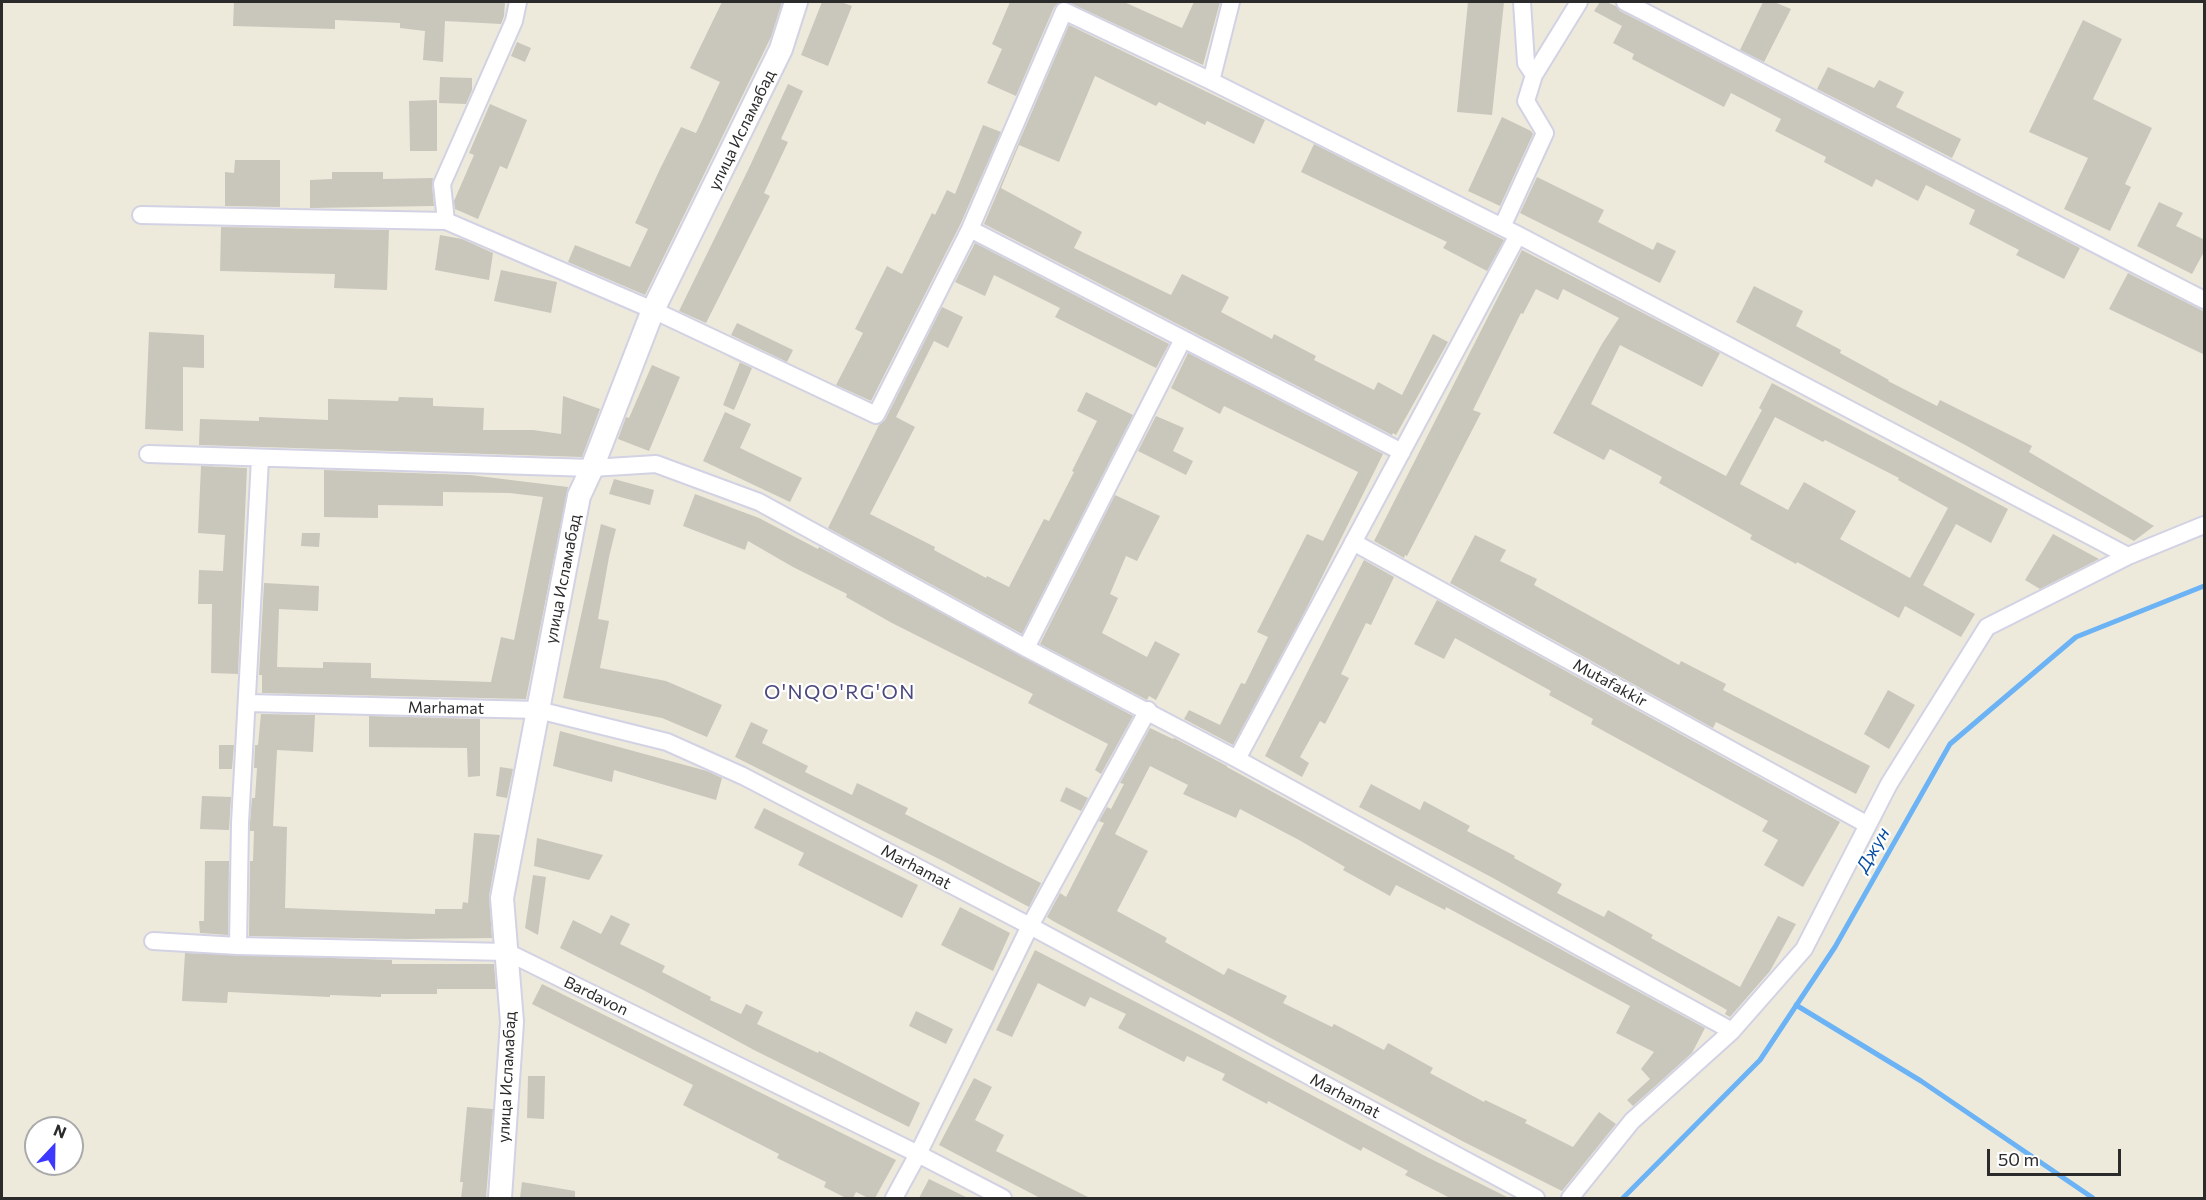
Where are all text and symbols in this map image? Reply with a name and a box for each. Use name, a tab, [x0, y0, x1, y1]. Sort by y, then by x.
street label: улица Исламабад	[705, 67, 779, 193]
street label: улица Исламабад	[541, 513, 585, 645]
street label: Mutafakkir	[1570, 655, 1650, 711]
district label: O'NQO'RG'ON	[764, 680, 916, 704]
street label: Marhamat	[408, 698, 484, 718]
water label: Джун	[1852, 824, 1894, 876]
street label: Marhamat	[878, 841, 954, 893]
street label: Bardavon	[561, 972, 631, 1020]
street label: улица Исламабад	[494, 1011, 520, 1143]
street label: Marhamat	[1307, 1070, 1383, 1122]
north arrow	[24, 1116, 84, 1176]
text: N	[51, 1120, 69, 1142]
scale bar	[1990, 1137, 2124, 1175]
text: 50 m	[1998, 1148, 2039, 1170]

